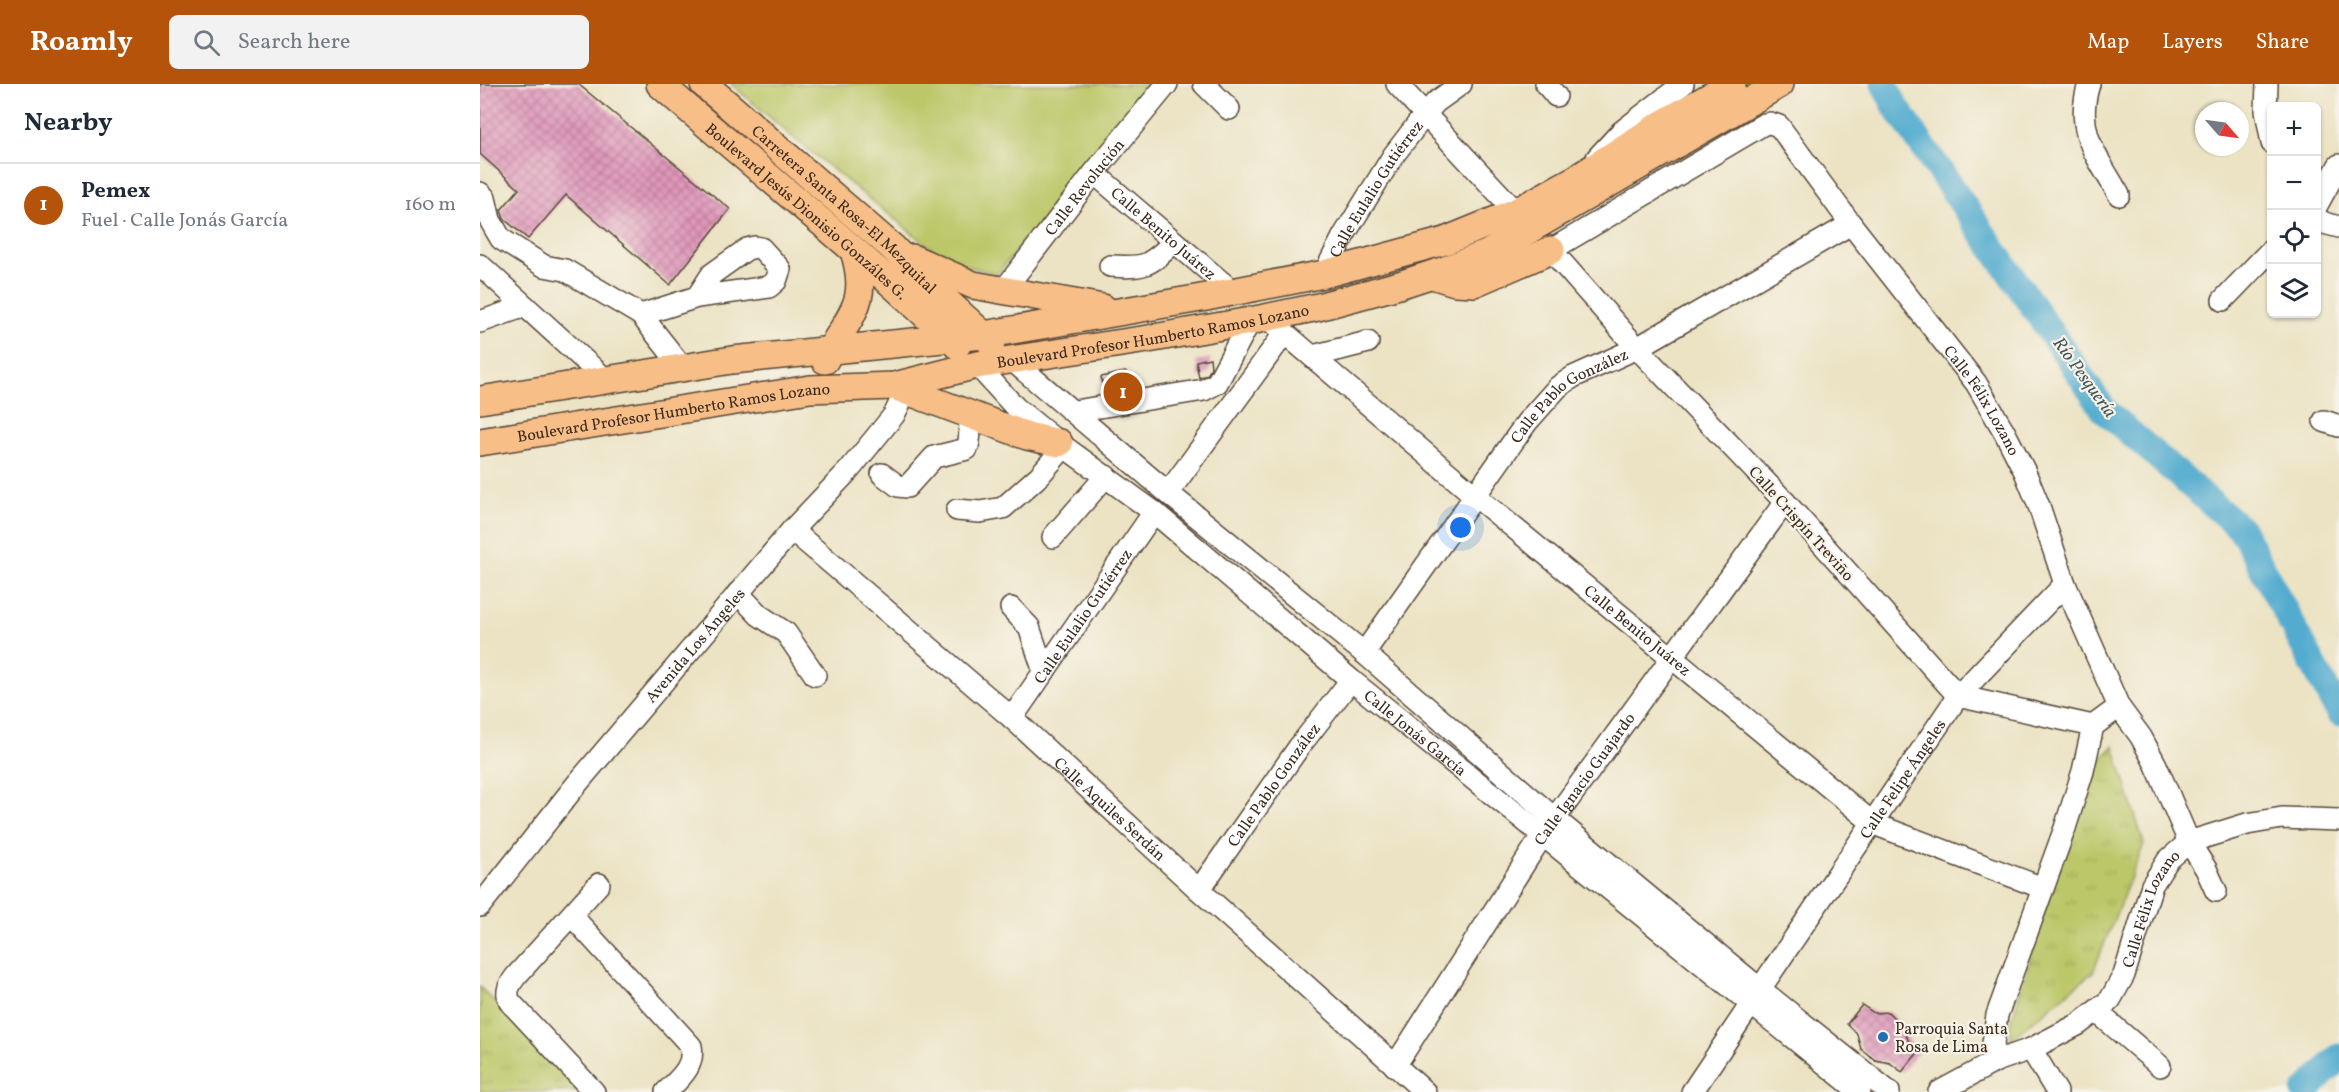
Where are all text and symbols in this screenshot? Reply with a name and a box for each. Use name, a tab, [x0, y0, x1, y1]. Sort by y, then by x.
search box	[169, 15, 589, 69]
text: Roamly	[30, 23, 133, 62]
icon: search	[190, 26, 223, 59]
text: Search here	[238, 27, 350, 58]
text: Map	[2087, 28, 2129, 57]
text: Layers	[2162, 28, 2223, 57]
text: Share	[2256, 28, 2309, 57]
north arrow	[2195, 102, 2249, 156]
map controls	[2267, 102, 2321, 318]
button: +	[2267, 102, 2321, 156]
text: Nearby	[24, 105, 113, 141]
street label: Calle Eulalio Gutiérrez	[1325, 116, 1429, 262]
street label: Boulevard Jesús Dionisio Gonzáles G.	[700, 119, 911, 306]
street label: Carretera Santa Rosa-El Mezquital	[746, 121, 941, 300]
street label: Calle Revolución	[1041, 135, 1130, 241]
button: −	[2267, 156, 2321, 210]
text: Pemex	[81, 176, 150, 207]
street label: Calle Benito Juárez	[1105, 183, 1220, 286]
text: 1	[39, 191, 48, 219]
text: 160 m	[404, 191, 456, 219]
text: Fuel · Calle Jonás García	[81, 207, 288, 235]
button: locate	[2267, 210, 2321, 264]
button: layers	[2267, 264, 2321, 318]
street label: Boulevard Profesor Humberto Ramos Lozano	[995, 300, 1311, 375]
water label: Río Pesquería	[2046, 332, 2122, 423]
street label: Calle Félix Lozano	[1937, 341, 2024, 460]
street label: Calle Pablo González	[1506, 344, 1632, 449]
pin: 1	[1104, 370, 1142, 414]
street label: Boulevard Profesor Humberto Ramos Lozano	[516, 379, 831, 449]
street label: Calle Crispín Treviño	[1743, 462, 1858, 587]
your location	[1446, 513, 1475, 542]
street label: Calle Eulalio Gutiérrez	[1030, 545, 1138, 689]
street label: Calle Benito Juárez	[1578, 581, 1695, 682]
street label: Avenida Los Ángeles	[641, 584, 751, 708]
street label: Calle Jonás García	[1358, 686, 1471, 782]
street label: Calle Ignacio Guajardo	[1530, 709, 1641, 850]
street label: Calle Felipe Ángeles	[1856, 715, 1952, 844]
street label: Calle Pablo González	[1223, 719, 1327, 852]
street label: Calle Aquiles Serdán	[1048, 753, 1170, 867]
street label: Calle Félix Lozano	[2118, 845, 2185, 971]
place label: Parroquia Santa Rosa de Lima	[1895, 1019, 2008, 1059]
marker: Parroquia Santa Rosa de Lima	[1876, 1030, 1890, 1044]

